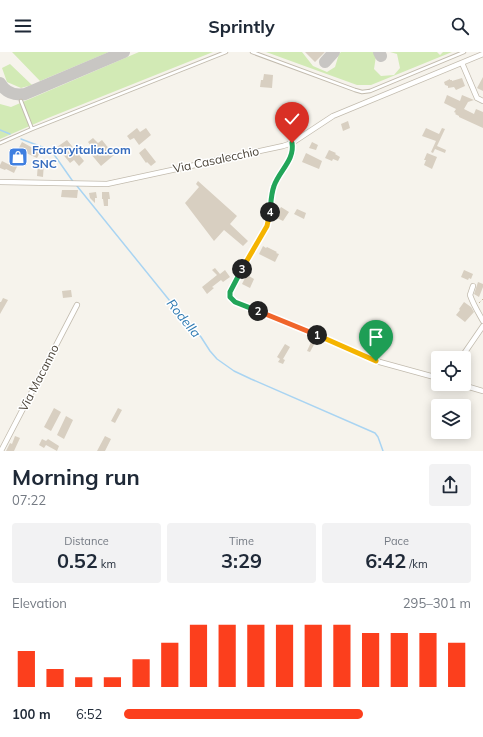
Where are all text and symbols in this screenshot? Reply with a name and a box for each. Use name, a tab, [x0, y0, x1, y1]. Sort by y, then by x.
icon: menu	[12, 15, 34, 37]
text: Sprintly	[208, 15, 275, 38]
icon: search	[449, 15, 471, 37]
pin	[275, 102, 309, 143]
icon: check	[281, 108, 303, 130]
place label: Factoryitalia.com SNC	[32, 142, 131, 171]
street label: Via Casalecchio	[171, 143, 261, 176]
shop icon: Factoryitalia.com SNC	[7, 146, 29, 168]
pin: 4	[260, 202, 280, 222]
text: 4	[267, 205, 273, 219]
pin: 3	[232, 259, 252, 279]
text: 3	[239, 262, 245, 276]
water label: Rodella	[164, 295, 205, 341]
pin: 2	[248, 301, 268, 321]
text: 2	[255, 304, 261, 318]
pin	[359, 320, 393, 361]
pin: 1	[307, 325, 327, 345]
icon: arrive	[365, 326, 387, 348]
text: 1	[314, 328, 320, 342]
street label: Via Macanno	[15, 342, 62, 414]
map controls	[431, 351, 471, 439]
button: locate	[431, 351, 471, 391]
button: layers	[431, 399, 471, 439]
text: Morning run	[12, 463, 140, 491]
button: share	[429, 464, 471, 506]
text: 07:22	[12, 492, 46, 508]
text: Distance	[64, 534, 109, 548]
text: Time	[229, 534, 254, 548]
text: Pace	[384, 534, 409, 548]
text: 0.52	[57, 548, 98, 573]
text: 3:29	[221, 548, 262, 573]
text: 6:42	[365, 548, 406, 573]
text: km	[98, 557, 116, 571]
text: /km	[406, 557, 428, 571]
text: Elevation	[12, 595, 67, 611]
text: 295–301 m	[403, 595, 471, 611]
text: 100 m	[12, 706, 51, 722]
text: 6:52	[76, 706, 102, 722]

